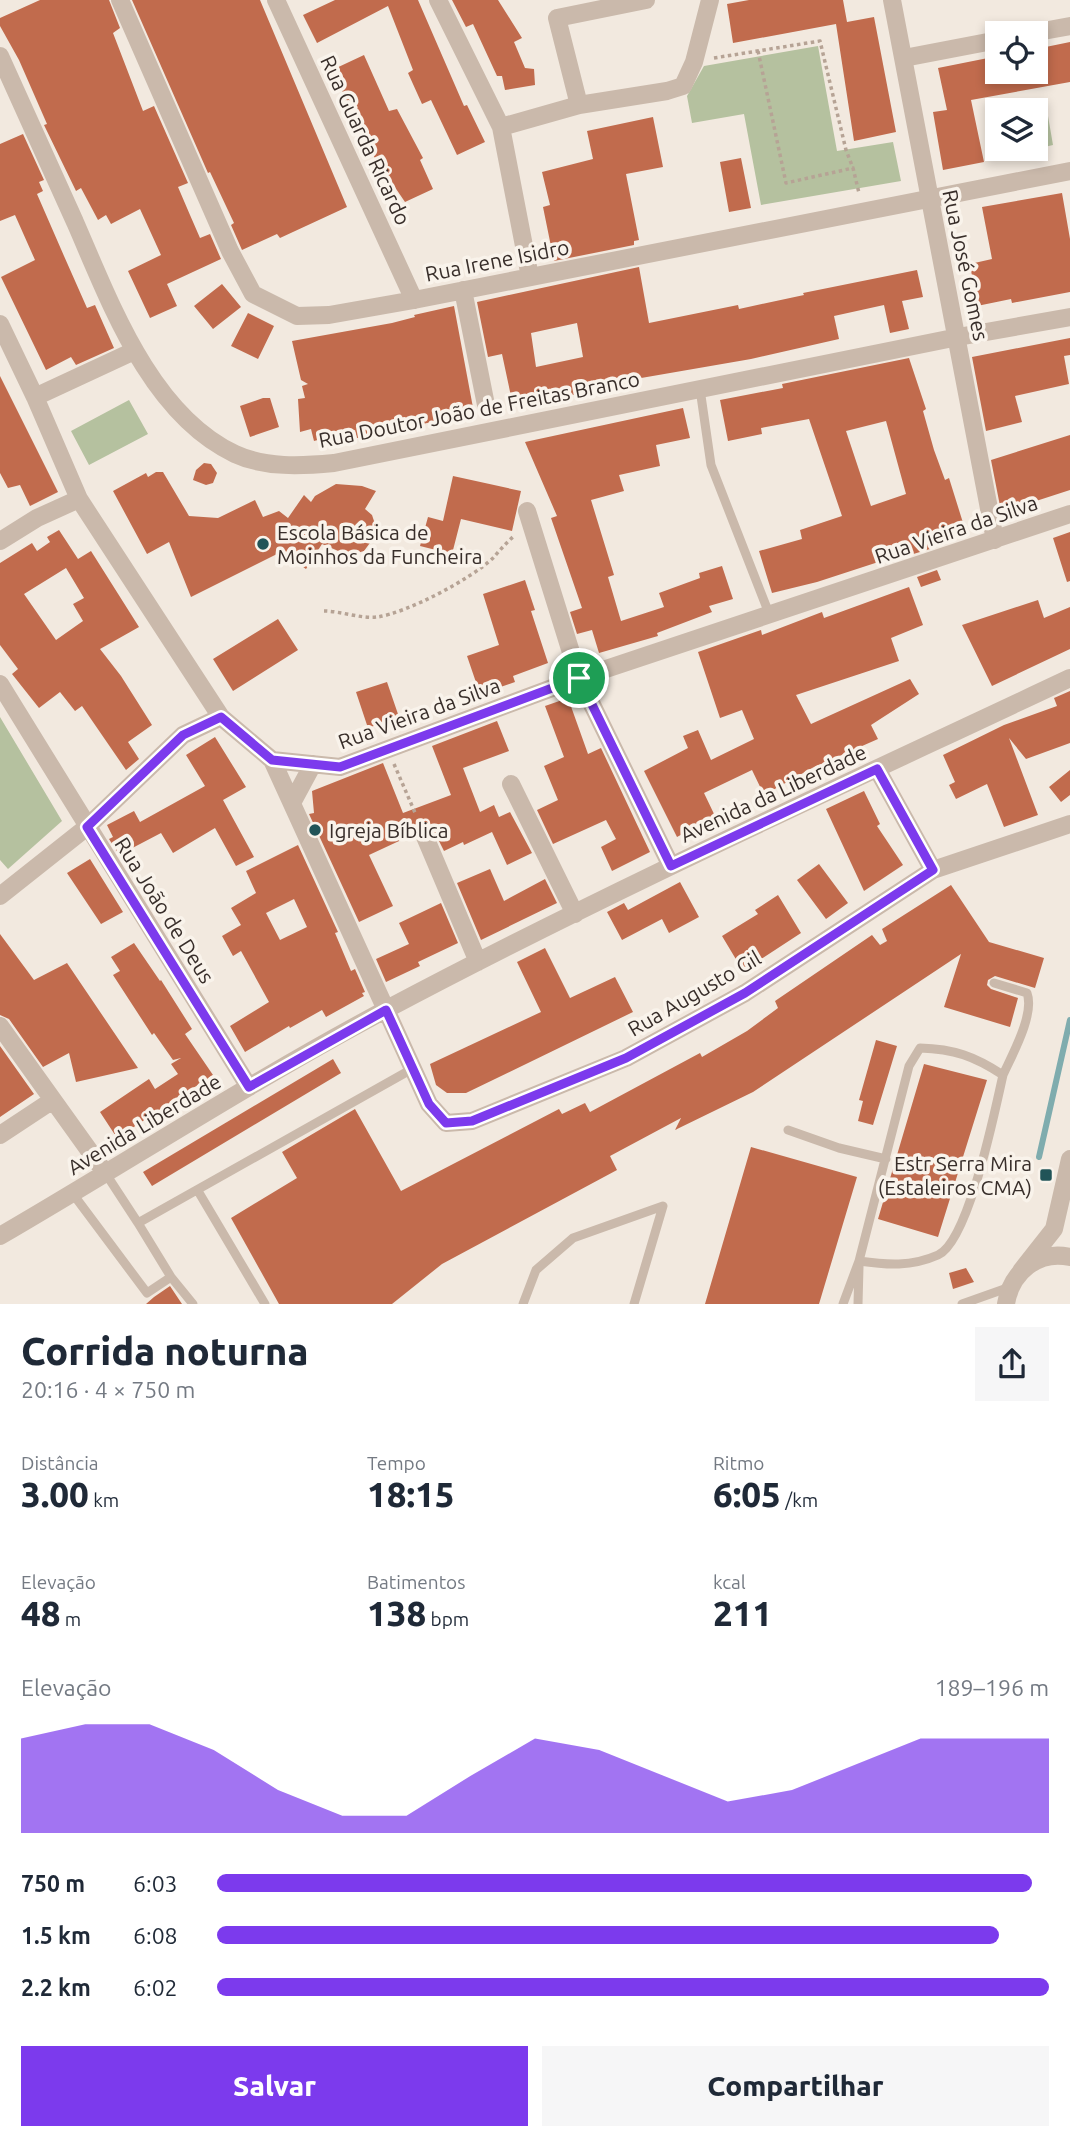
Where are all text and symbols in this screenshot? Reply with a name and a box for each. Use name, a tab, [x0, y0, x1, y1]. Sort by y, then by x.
map controls	[985, 21, 1048, 161]
button: locate	[985, 21, 1048, 84]
street label: Rua Guarda Ricardo	[316, 51, 416, 229]
button: layers	[985, 98, 1048, 161]
street label: Rua José Gomes	[938, 187, 994, 343]
street label: Rua Irene Isidro	[423, 234, 571, 286]
street label: Rua Doutor João de Freitas Branco	[316, 366, 642, 452]
street label: Rua Vieira da Silva	[871, 490, 1041, 568]
place label: Escola Básica de Moinhos da Funcheira	[277, 520, 483, 568]
marker: Escola Básica de Moinhos da Funcheira	[255, 536, 271, 552]
pin	[549, 648, 609, 708]
icon: arrive	[560, 659, 598, 697]
street label: Rua Vieira da Silva	[335, 673, 503, 753]
street label: Avenida da Liberdade	[676, 739, 870, 847]
place label: Igreja Bíblica	[329, 818, 449, 842]
marker: Igreja Bíblica	[307, 822, 323, 838]
street label: Rua João de Deus	[110, 833, 220, 987]
street label: Rua Augusto Gil	[623, 945, 765, 1041]
street label: Avenida Liberdade	[63, 1069, 225, 1179]
place label: Estr Serra Mira (Estaleiros CMA)	[878, 1151, 1032, 1199]
marker: Estr Serra Mira (Estaleiros CMA)	[1038, 1167, 1054, 1183]
button: share	[975, 1327, 1049, 1401]
text: Corrida noturna	[21, 1330, 309, 1372]
text: 20:16 · 4 × 750 m	[21, 1377, 195, 1402]
text: Distância	[21, 1452, 99, 1474]
text: Tempo	[367, 1452, 426, 1474]
text: Ritmo	[713, 1452, 764, 1474]
text: 3.00	[21, 1474, 89, 1514]
text: 18:15	[367, 1474, 455, 1514]
text: 6:05	[713, 1474, 781, 1514]
text: km	[89, 1489, 119, 1511]
text: /km	[781, 1489, 818, 1511]
text: Elevação	[21, 1571, 96, 1593]
text: Batimentos	[367, 1571, 465, 1593]
text: kcal	[713, 1571, 746, 1593]
text: 48	[21, 1593, 60, 1633]
text: 138	[367, 1593, 426, 1633]
text: 211	[713, 1593, 772, 1633]
text: m	[60, 1608, 81, 1630]
text: bpm	[426, 1608, 469, 1630]
text: Elevação	[21, 1675, 112, 1700]
text: 189–196 m	[935, 1675, 1049, 1700]
text: 750 m	[21, 1871, 85, 1896]
text: 6:03	[133, 1871, 178, 1896]
text: 1.5 km	[21, 1923, 91, 1948]
text: 6:08	[133, 1923, 178, 1948]
text: 2.2 km	[21, 1975, 91, 2000]
text: 6:02	[133, 1975, 178, 2000]
button: Salvar	[21, 2046, 528, 2126]
button: Compartilhar	[542, 2046, 1049, 2126]

